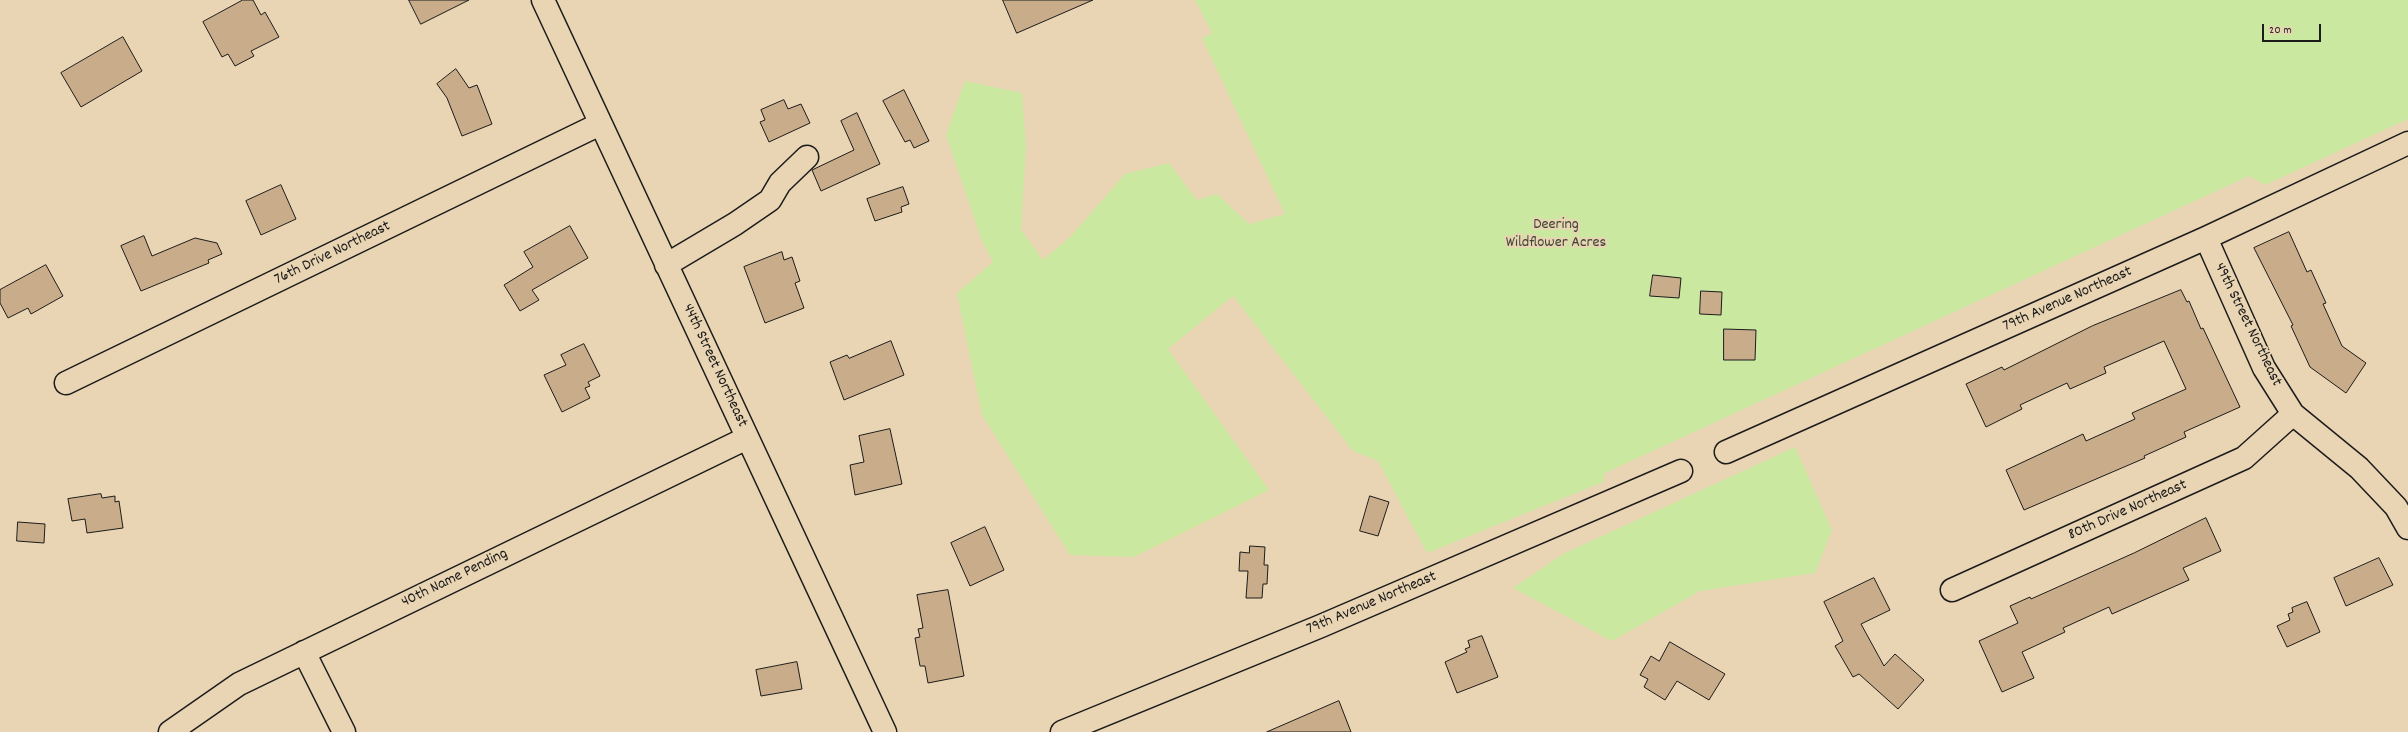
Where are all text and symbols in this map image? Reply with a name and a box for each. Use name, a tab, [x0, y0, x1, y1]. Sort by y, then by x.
scale bar	[2264, 16, 2323, 42]
text: 20 m	[2269, 22, 2292, 39]
park label: Deering Wildflower Acres	[1506, 216, 1606, 254]
street label: 76th Drive Northeast	[272, 218, 394, 290]
street label: 49th Street Northeast	[2209, 260, 2285, 390]
street label: 79th Avenue Northeast	[2001, 263, 2135, 337]
street label: 44th Street Northeast	[677, 301, 751, 431]
street label: 80th Drive Northeast	[2066, 476, 2190, 546]
street label: 40th Name Pending	[399, 545, 511, 613]
street label: 79th Avenue Northeast	[1304, 568, 1440, 640]

